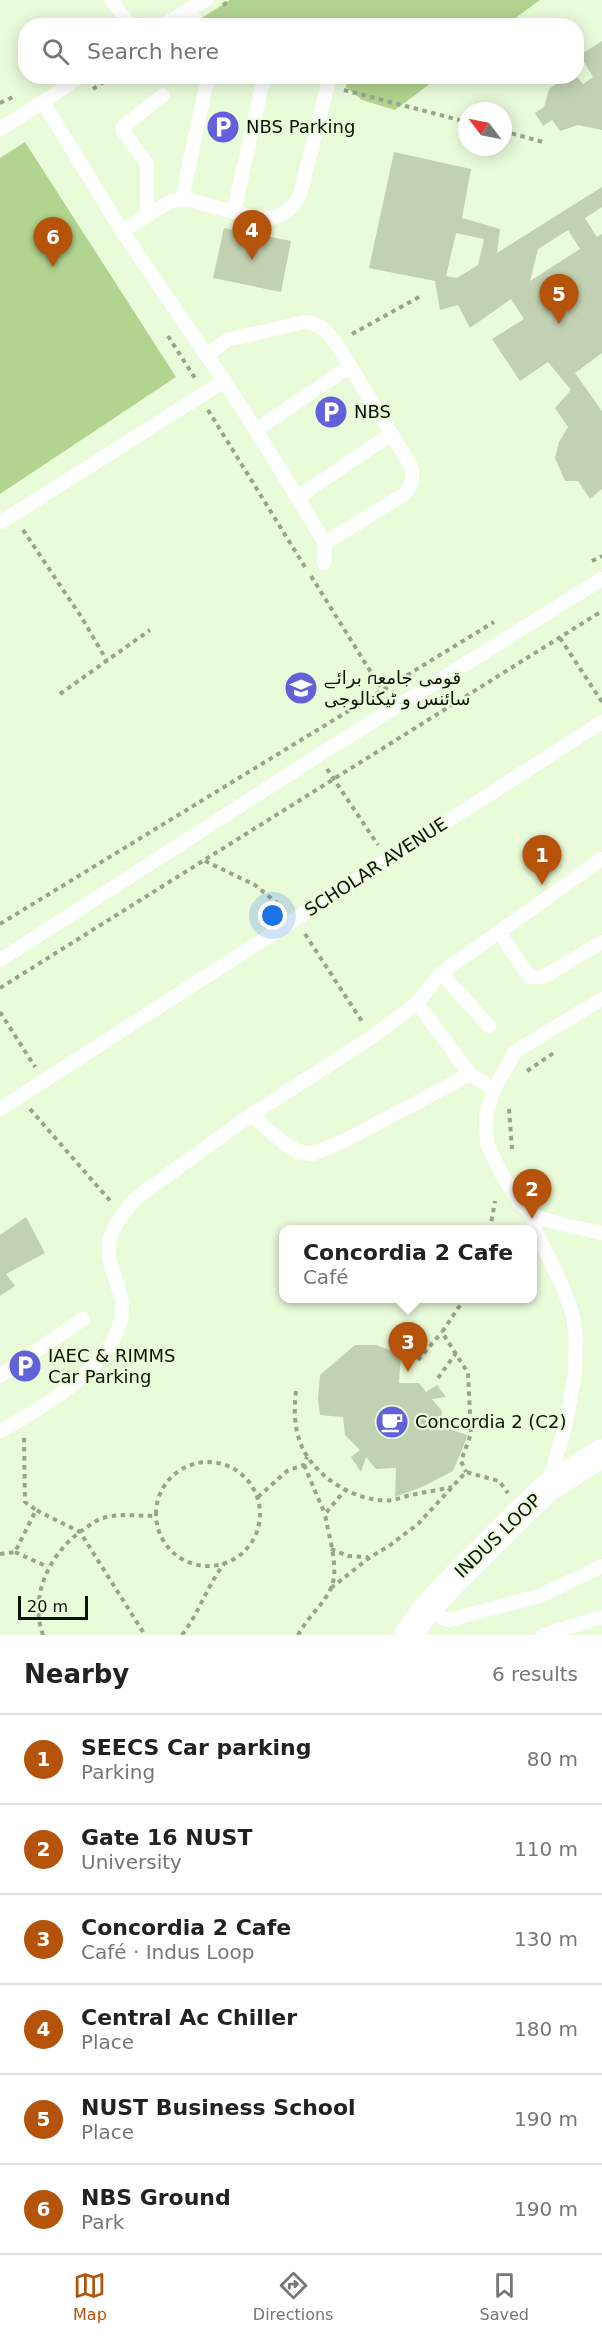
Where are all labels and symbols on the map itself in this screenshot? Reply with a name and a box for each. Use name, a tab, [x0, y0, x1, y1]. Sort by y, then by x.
north arrow	[458, 102, 512, 156]
parking icon: NBS Parking	[205, 109, 241, 145]
place label: NBS Parking	[246, 116, 355, 137]
pin: 4	[232, 210, 272, 260]
pin: 6	[34, 218, 72, 267]
pin: 5	[540, 274, 578, 324]
parking icon: NBS	[313, 394, 349, 430]
place label: NBS	[354, 401, 391, 422]
place label: قومی جامعہ برائے سائنس و ٹیکنالوجی	[324, 667, 470, 710]
school or university icon: قومی جامعہ برائے سائنس و ٹیکنالوجی	[283, 670, 319, 706]
street label: SCHOLAR AVENUE	[301, 813, 451, 920]
pin: 1	[522, 836, 562, 885]
your location	[258, 901, 287, 930]
pin: 2	[512, 1170, 552, 1219]
pin: 3	[388, 1322, 428, 1372]
place label: IAEC & RIMMS Car Parking	[48, 1345, 175, 1387]
parking icon: IAEC & RIMMS Car Parking	[7, 1348, 43, 1384]
cafe icon: Concordia 2 (C2)	[374, 1404, 410, 1440]
place label: Concordia 2 (C2)	[415, 1411, 566, 1432]
street label: INDUS LOOP	[450, 1489, 545, 1582]
scale bar	[18, 1593, 88, 1620]

